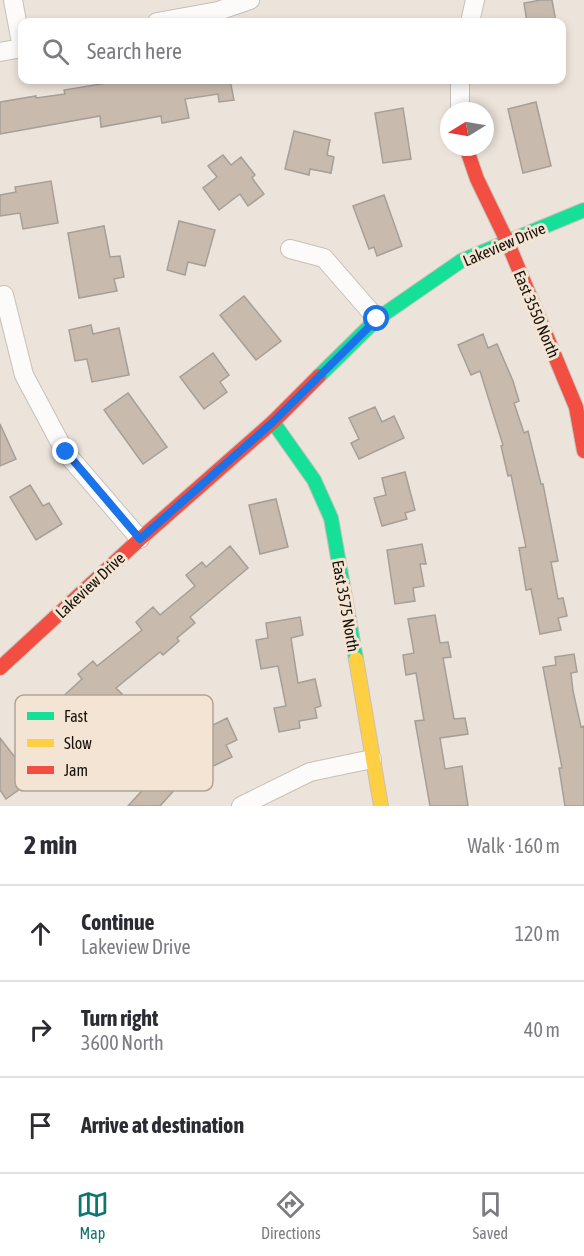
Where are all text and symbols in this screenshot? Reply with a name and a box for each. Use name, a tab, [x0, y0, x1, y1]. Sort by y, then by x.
search box	[18, 18, 566, 84]
icon: search	[39, 35, 72, 68]
text: Search here	[87, 38, 182, 64]
north arrow	[440, 102, 494, 156]
street label: Lakeview Drive	[460, 219, 548, 269]
street label: East 3550 North	[511, 268, 563, 360]
route start	[363, 305, 389, 331]
route end	[52, 438, 78, 464]
street label: Lakeview Drive	[52, 549, 128, 621]
street label: East 3575 North	[329, 559, 363, 653]
legend	[15, 695, 213, 791]
text: Fast	[64, 707, 88, 725]
text: Slow	[64, 734, 92, 752]
text: Jam	[64, 761, 88, 779]
text: 2 min	[24, 830, 77, 860]
text: Walk · 160 m	[468, 834, 560, 857]
text: Continue	[81, 909, 155, 935]
icon: ahead	[24, 917, 57, 950]
text: 120 m	[515, 922, 560, 945]
text: Lakeview Drive	[81, 935, 191, 958]
text: Turn right	[81, 1005, 158, 1031]
icon: right	[24, 1013, 57, 1046]
text: 40 m	[524, 1018, 560, 1041]
text: 3600 North	[81, 1031, 164, 1054]
icon: arrive	[24, 1109, 57, 1142]
text: Arrive at destination	[81, 1112, 244, 1138]
tab: Map	[76, 1188, 109, 1242]
tab: Directions	[261, 1188, 321, 1242]
tab: Saved	[473, 1188, 508, 1242]

